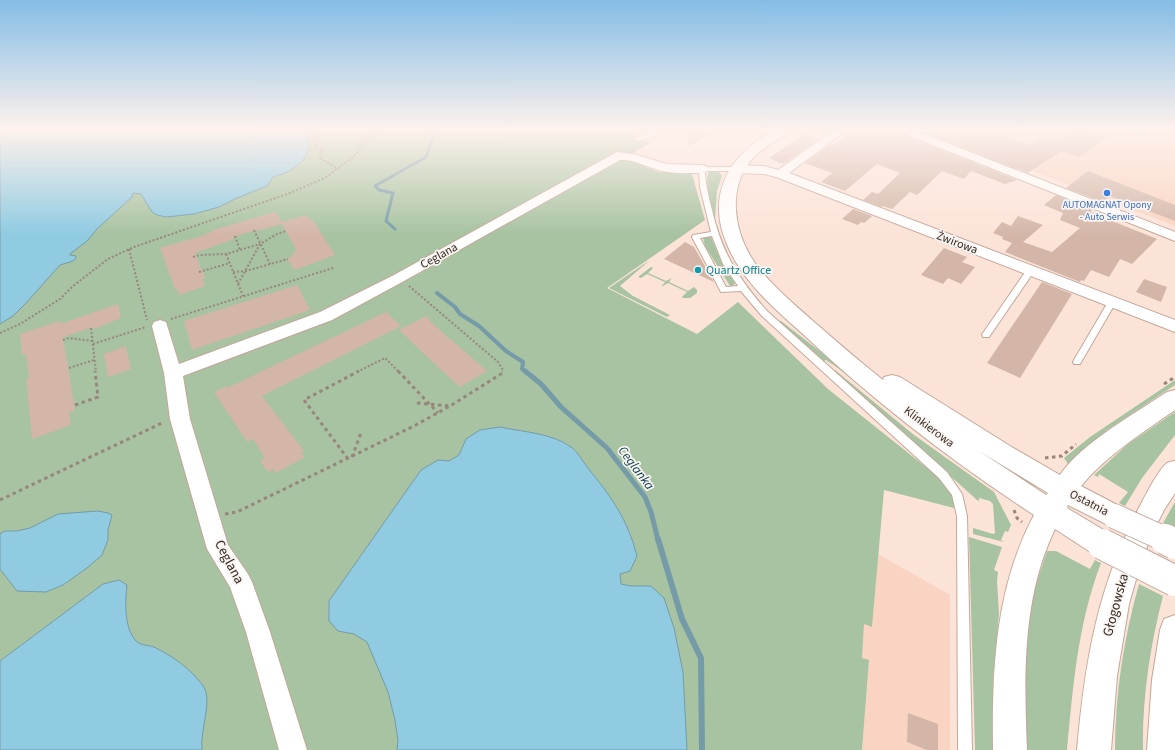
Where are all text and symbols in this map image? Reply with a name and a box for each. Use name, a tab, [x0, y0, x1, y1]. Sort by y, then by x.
marker: AUTOMAGNAT Opony - Auto Serwis	[1102, 188, 1112, 198]
place label: AUTOMAGNAT Opony - Auto Serwis	[1063, 198, 1152, 224]
street label: Żwirowa	[934, 227, 980, 259]
street label: Ceglana	[417, 239, 461, 273]
place label: Quartz Office	[706, 262, 771, 279]
marker: Quartz Office	[693, 265, 703, 275]
street label: Klinkierowa	[900, 402, 958, 452]
water label: Ceglanka	[614, 443, 658, 493]
street label: Ostatnia	[1066, 486, 1112, 520]
street label: Ceglana	[209, 536, 249, 588]
street label: Głogowska	[1098, 571, 1134, 639]

